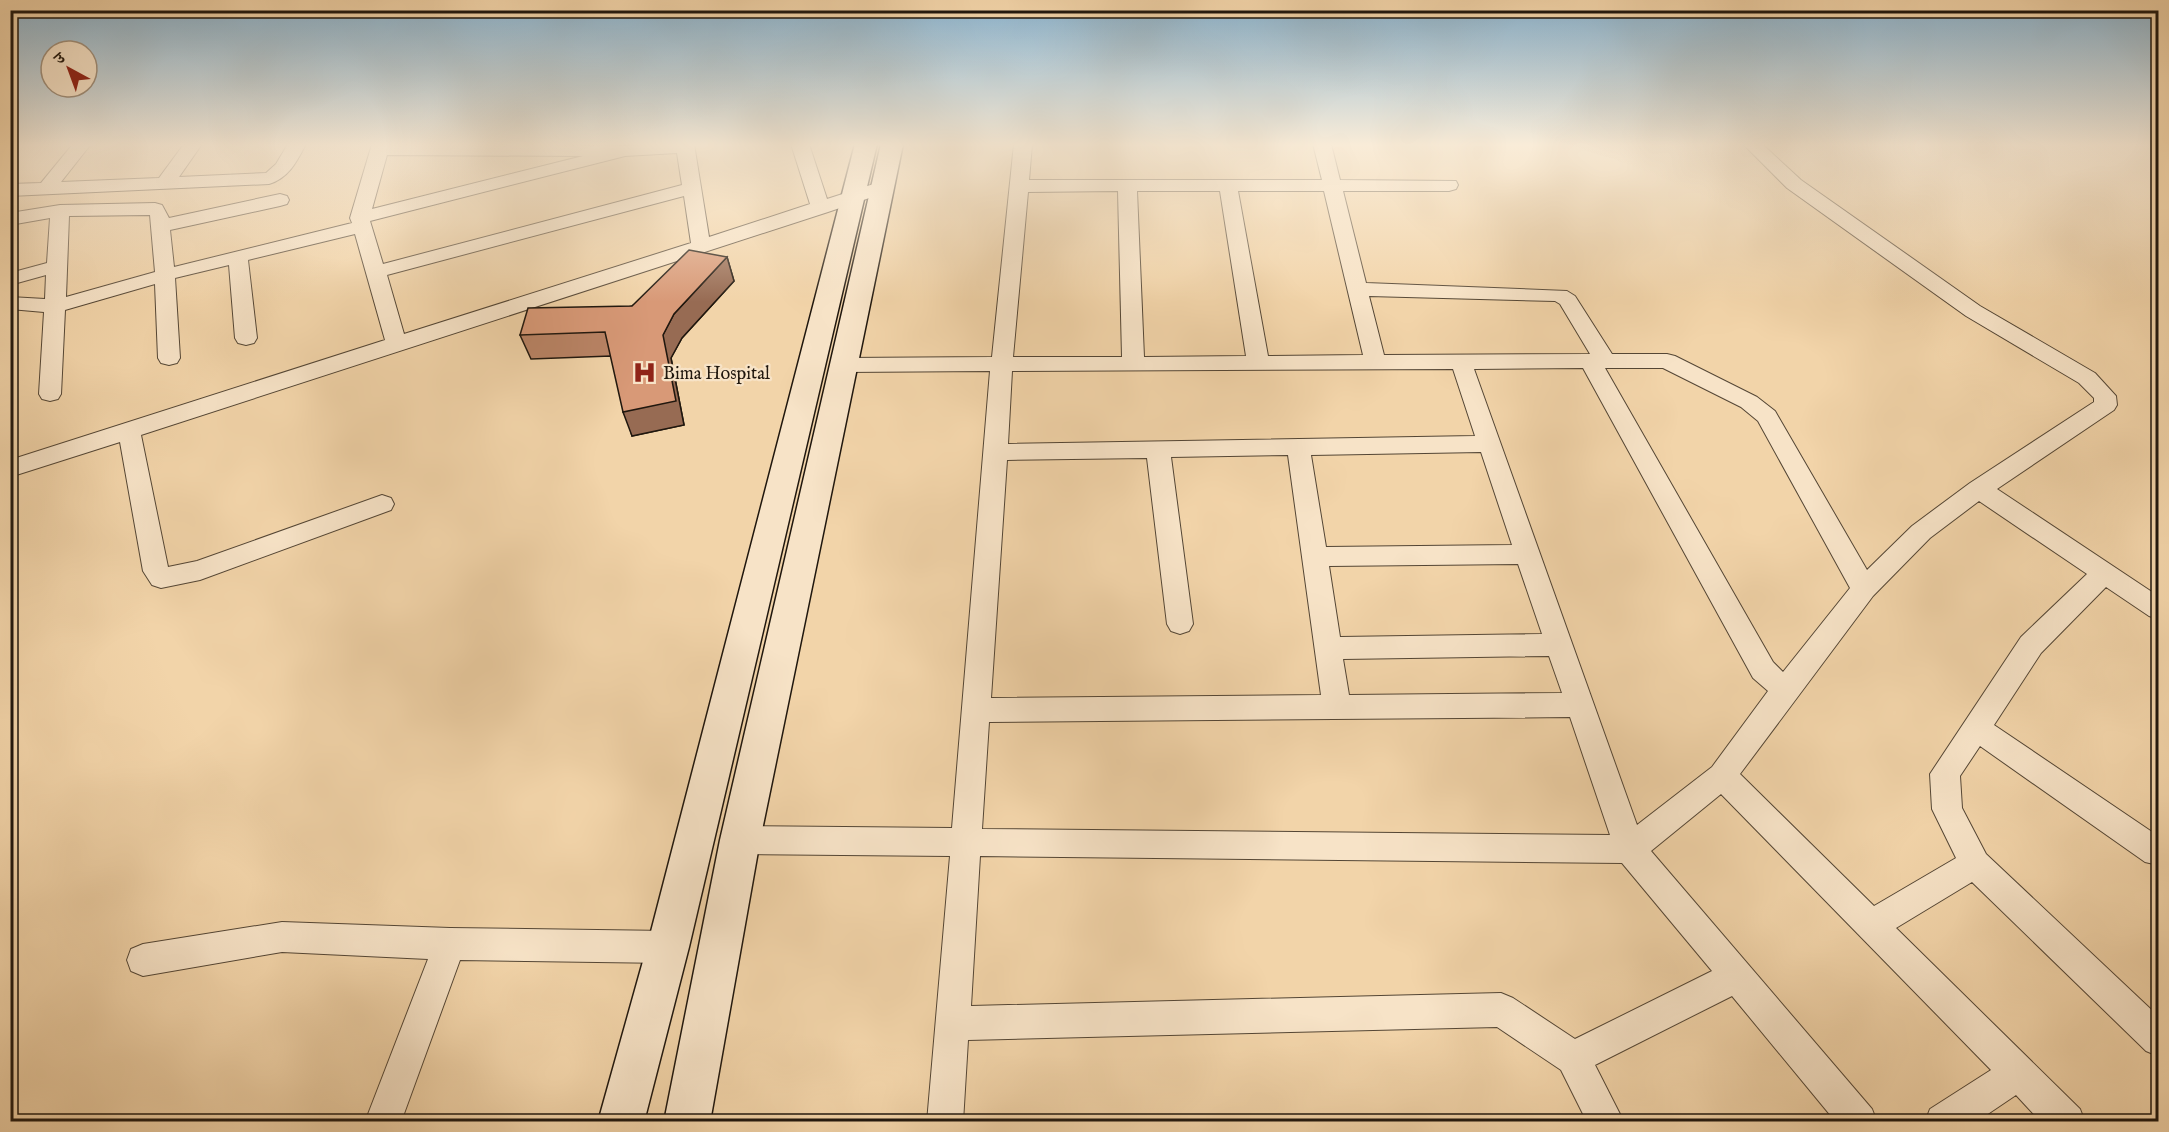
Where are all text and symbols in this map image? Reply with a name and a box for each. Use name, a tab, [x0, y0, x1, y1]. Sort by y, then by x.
north arrow	[39, 39, 99, 99]
text: उ	[50, 48, 72, 70]
hospital icon: Bima Hospital	[632, 360, 658, 386]
place label: Bima Hospital	[663, 363, 770, 386]

